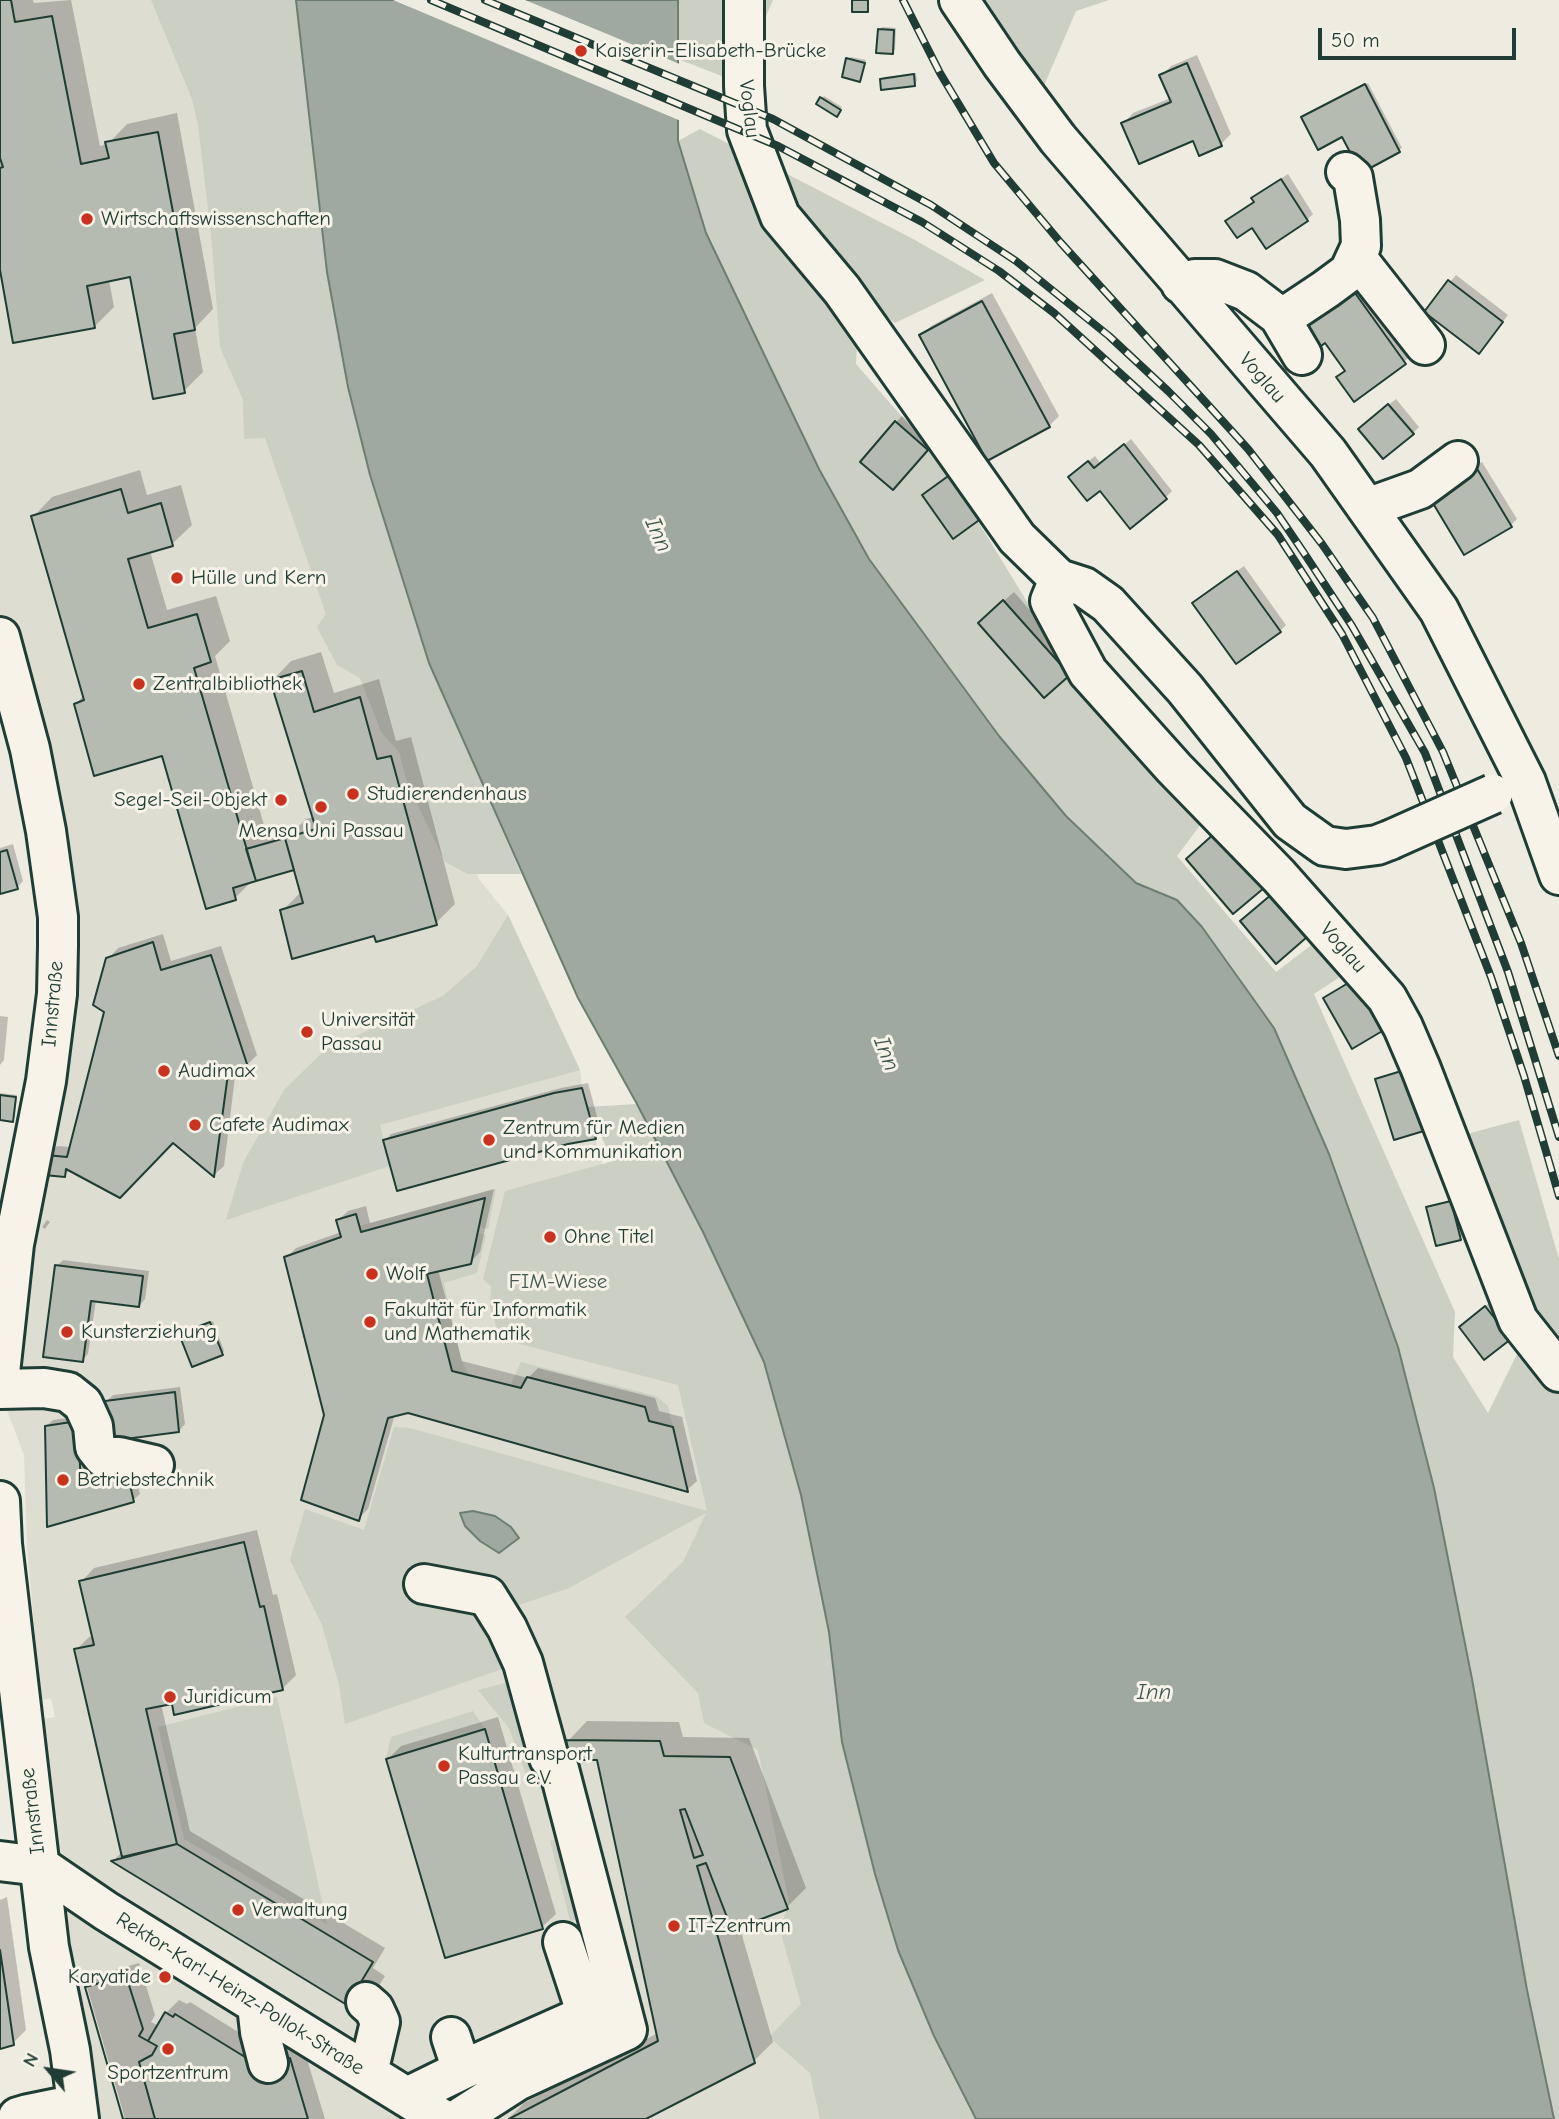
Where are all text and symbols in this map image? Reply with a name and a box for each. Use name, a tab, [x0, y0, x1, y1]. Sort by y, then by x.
scale bar	[1321, 14, 1519, 58]
text: 50 m	[1331, 28, 1380, 52]
place label: Kaiserin-Elisabeth-Brücke	[595, 38, 826, 64]
marker: Kaiserin-Elisabeth-Brücke	[573, 43, 589, 59]
street label: Voglau	[733, 78, 765, 140]
place label: Wirtschaftswissenschaften	[101, 206, 331, 232]
marker: Wirtschaftswissenschaften	[79, 211, 95, 227]
street label: Voglau	[1233, 348, 1291, 408]
water label: Inn	[638, 514, 678, 556]
place label: Hülle und Kern	[191, 565, 326, 591]
marker: Hülle und Kern	[169, 570, 185, 586]
place label: Zentralbibliothek	[153, 671, 302, 697]
marker: Zentralbibliothek	[131, 676, 147, 692]
place label: Studierendenhaus	[367, 781, 527, 807]
marker: Studierendenhaus	[345, 786, 361, 802]
place label: Segel-Seil-Objekt	[114, 787, 267, 813]
marker: Segel-Seil-Objekt	[273, 792, 289, 808]
marker: Mensa Uni Passau	[313, 799, 329, 815]
place label: Mensa Uni Passau	[239, 818, 403, 844]
street label: Voglau	[1314, 918, 1372, 978]
street label: Innstraße	[37, 960, 69, 1048]
place label: Universität Passau	[321, 1007, 415, 1057]
marker: Universität Passau	[299, 1024, 315, 1040]
water label: Inn	[867, 1033, 905, 1075]
place label: Audimax	[178, 1058, 255, 1084]
marker: Audimax	[156, 1063, 172, 1079]
place label: Cafete Audimax	[209, 1112, 349, 1138]
place label: Zentrum für Medien und Kommunikation	[503, 1115, 685, 1165]
marker: Cafete Audimax	[187, 1117, 203, 1133]
marker: Zentrum für Medien und Kommunikation	[481, 1132, 497, 1148]
place label: Ohne Titel	[564, 1224, 654, 1250]
marker: Ohne Titel	[542, 1229, 558, 1245]
place label: Wolf	[386, 1261, 425, 1287]
marker: Wolf	[364, 1266, 380, 1282]
park label: FIM-Wiese	[509, 1269, 607, 1295]
place label: Fakultät für Informatik und Mathematik	[384, 1297, 586, 1347]
marker: Fakultät für Informatik und Mathematik	[362, 1314, 378, 1330]
place label: Kunsterziehung	[81, 1319, 217, 1345]
marker: Kunsterziehung	[59, 1324, 75, 1340]
place label: Betriebstechnik	[77, 1467, 214, 1493]
marker: Betriebstechnik	[55, 1472, 71, 1488]
water label: Inn	[1137, 1678, 1171, 1706]
place label: Juridicum	[184, 1684, 272, 1710]
marker: Juridicum	[162, 1689, 178, 1705]
place label: Kulturtransport Passau e.V.	[458, 1741, 592, 1791]
marker: Kulturtransport Passau e.V.	[436, 1758, 452, 1774]
street label: Innstraße	[15, 1767, 51, 1855]
place label: Verwaltung	[252, 1897, 348, 1923]
marker: Verwaltung	[230, 1902, 246, 1918]
street label: Rektor-Karl-Heinz-Pollok-Straße	[111, 1907, 369, 2081]
place label: IT-Zentrum	[688, 1913, 791, 1939]
marker: IT-Zentrum	[666, 1918, 682, 1934]
place label: Karyatide	[68, 1964, 151, 1990]
marker: Karyatide	[157, 1969, 173, 1985]
north arrow	[14, 2035, 84, 2105]
marker: Sportzentrum	[160, 2041, 176, 2057]
text: N	[18, 2049, 43, 2071]
place label: Sportzentrum	[107, 2060, 229, 2086]

